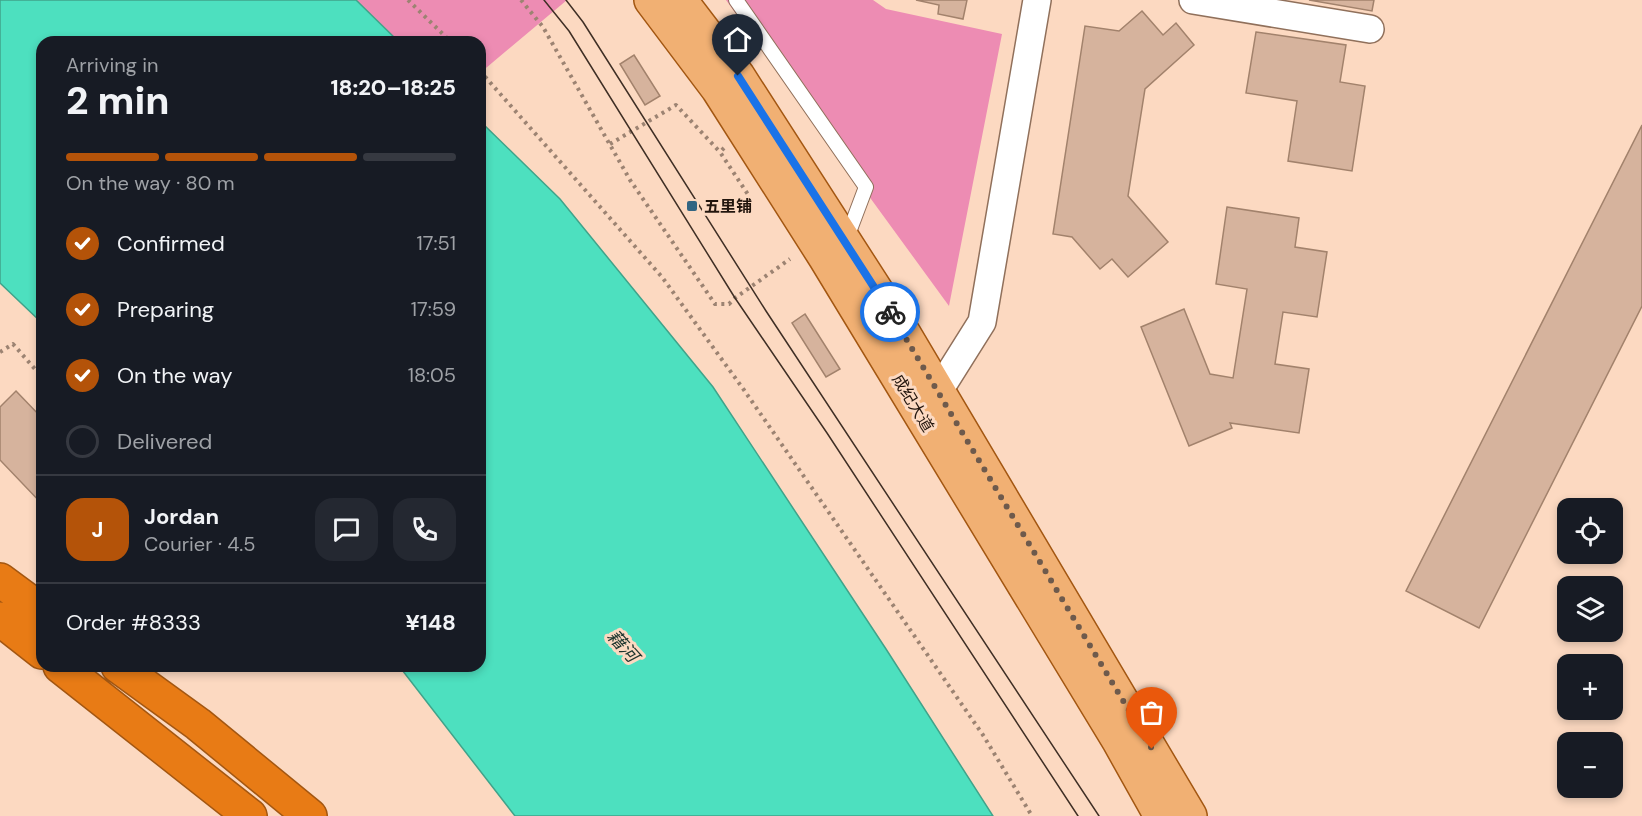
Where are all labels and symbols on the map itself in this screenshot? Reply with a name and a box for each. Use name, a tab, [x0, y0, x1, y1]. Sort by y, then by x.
pin	[712, 14, 763, 76]
place label: 五里铺	[704, 196, 752, 217]
marker: 五里铺	[685, 199, 699, 213]
courier	[860, 282, 920, 342]
street label: 成纪大道	[888, 370, 938, 436]
water label: 藉河	[602, 625, 646, 670]
pin	[1126, 687, 1177, 749]

